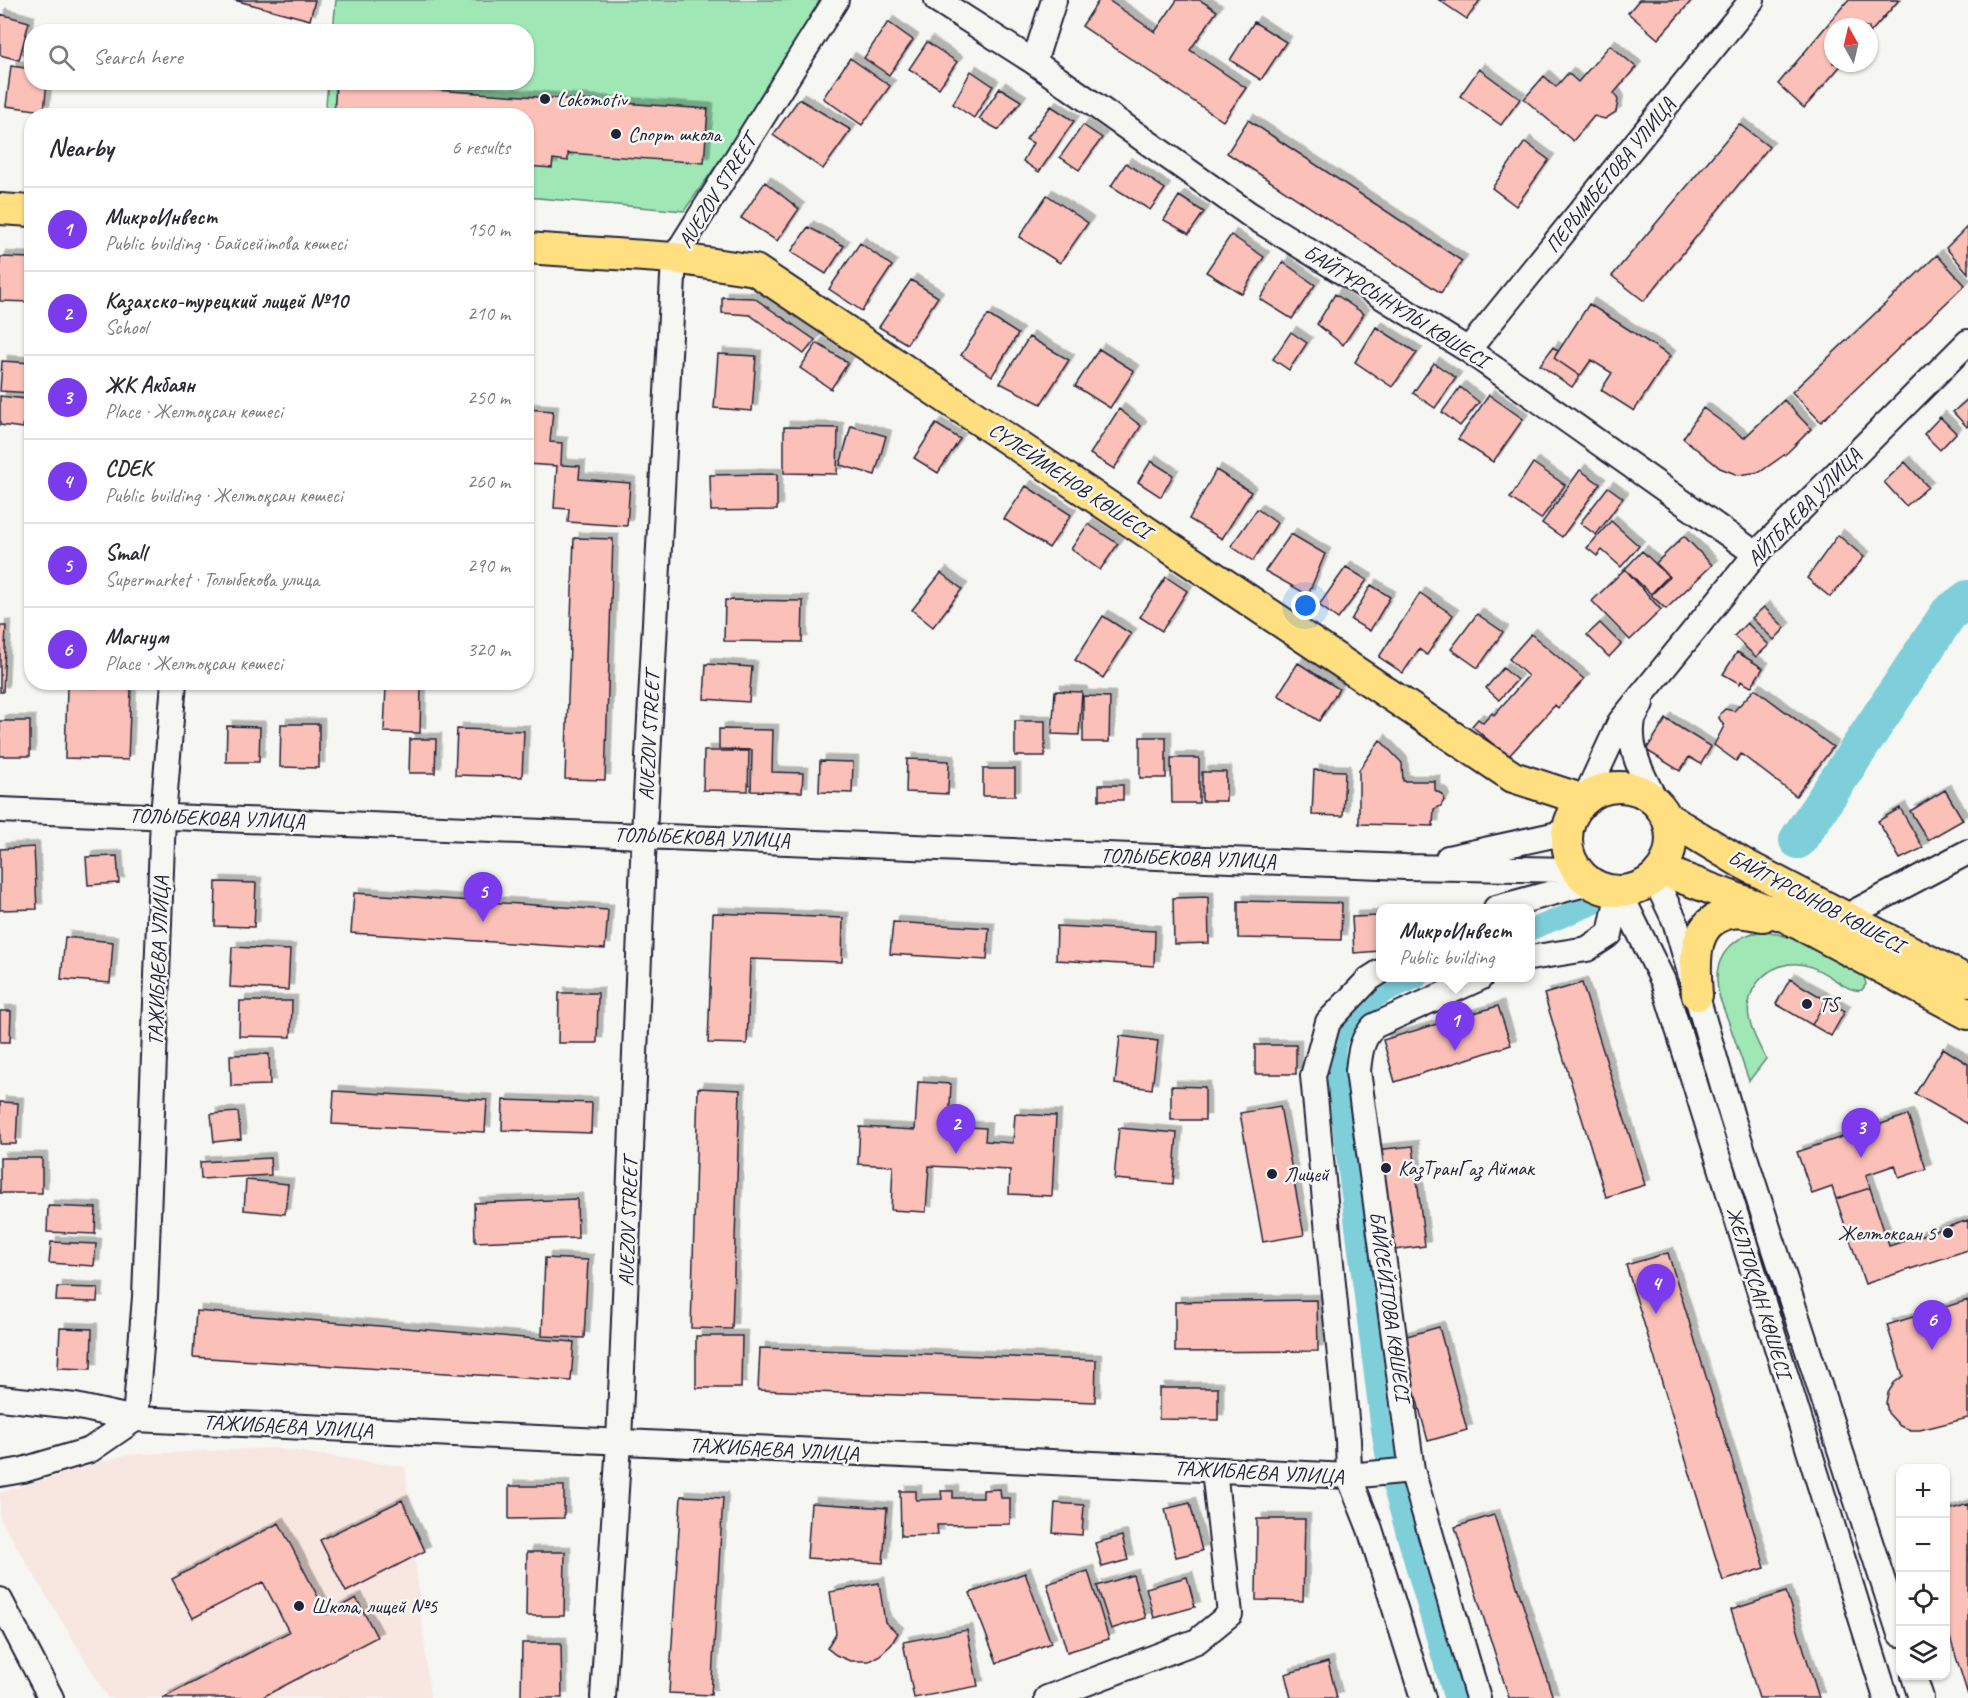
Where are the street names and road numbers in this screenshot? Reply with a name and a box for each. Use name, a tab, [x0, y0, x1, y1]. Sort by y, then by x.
street label: ПЕРЫМБЕТОВА УЛИЦА	[1540, 92, 1681, 258]
street label: AUEZOV STREET	[672, 125, 765, 252]
street label: БАЙТҰРСЫНҰЛЫ КӨШЕСІ	[1299, 239, 1497, 376]
street label: СҮЛЕЙМЕНОВ КӨШЕСІ	[984, 416, 1160, 546]
street label: АЙТБАЕВА УЛИЦА	[1741, 442, 1867, 571]
street label: AUEZOV STREET	[633, 666, 666, 801]
street label: ТОЛЫБЕКОВА УЛИЦА	[129, 802, 306, 834]
street label: ТОЛЫБЕКОВА УЛИЦА	[614, 821, 791, 853]
street label: ТОЛЫБЕКОВА УЛИЦА	[1100, 842, 1277, 874]
street label: БАЙТҰРСЫНОВ КӨШЕСІ	[1724, 844, 1912, 960]
street label: ТАЖИБАЕВА УЛИЦА	[142, 875, 174, 1046]
street label: AUEZOV STREET	[613, 1152, 643, 1287]
street label: ЖЕЛТОҚСАН КӨШЕСІ	[1721, 1204, 1799, 1385]
street label: БАЙСЕЙІТОВА КӨШЕСІ	[1364, 1210, 1417, 1407]
street label: ТАЖИБАЕВА УЛИЦА	[203, 1409, 374, 1443]
street label: ТАЖИБАЕВА УЛИЦА	[689, 1432, 860, 1466]
street label: ТАЖИБАЕВА УЛИЦА	[1174, 1455, 1345, 1489]

